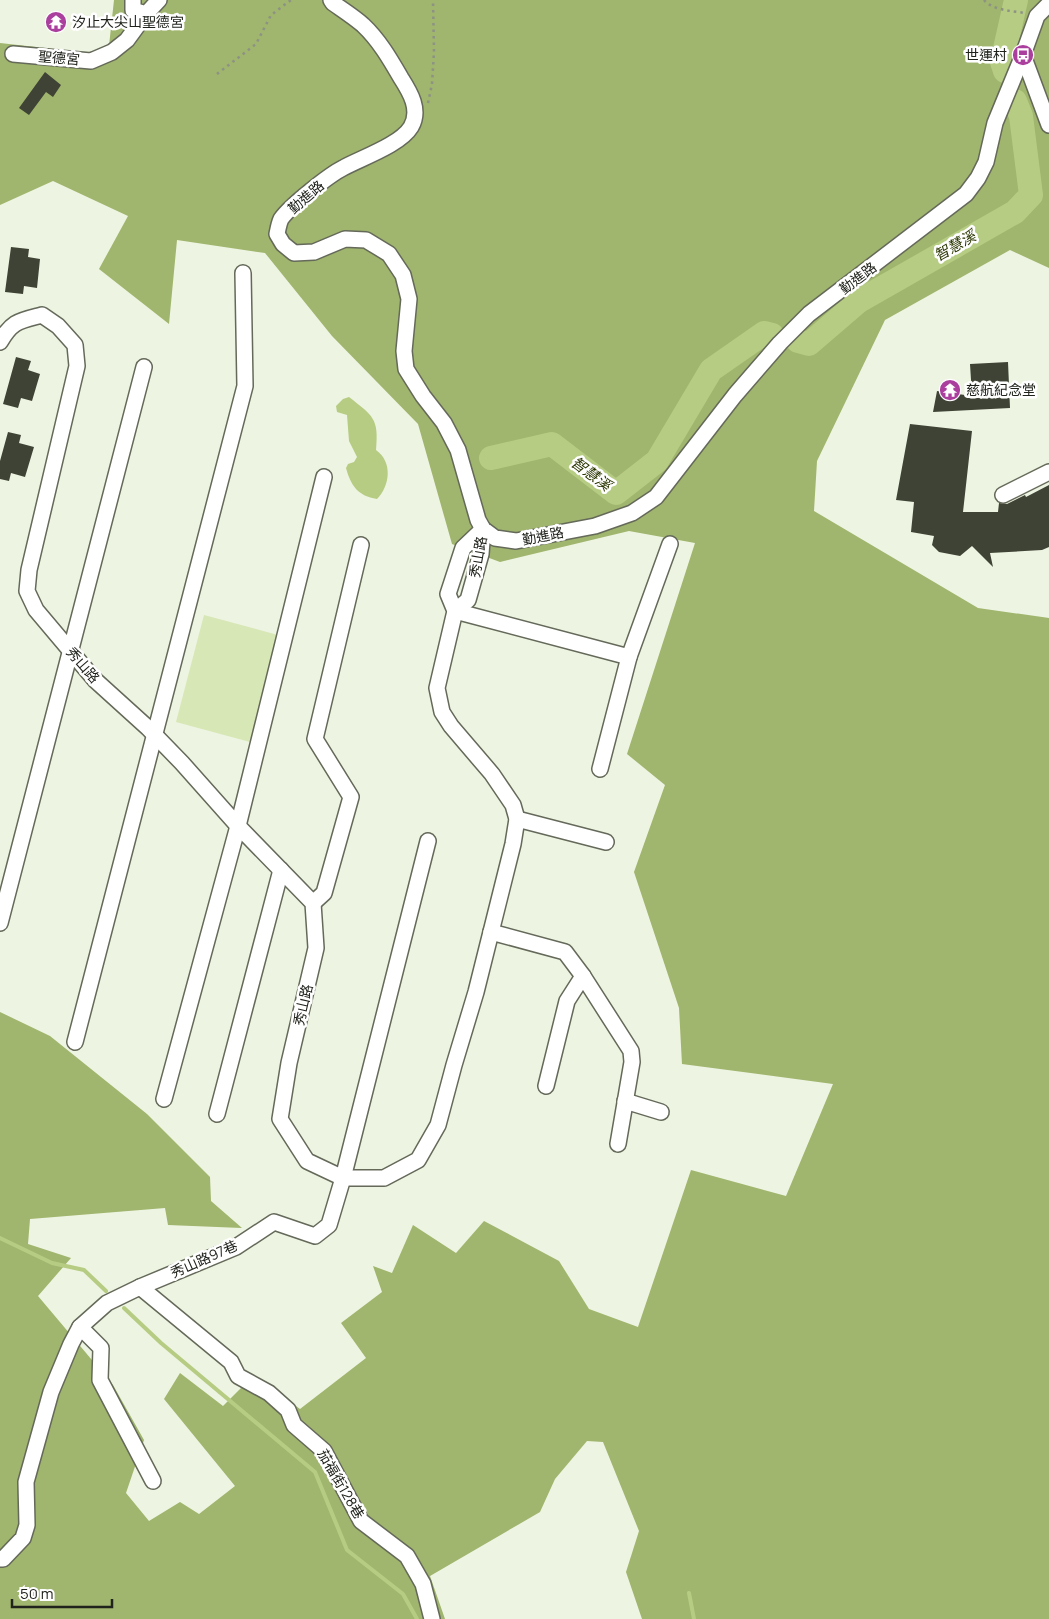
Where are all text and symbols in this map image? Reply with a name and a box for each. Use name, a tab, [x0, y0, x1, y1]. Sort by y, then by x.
temple icon: 汐止大尖山聖德宮	[44, 10, 68, 34]
place label: 汐止大尖山聖德宮	[72, 12, 184, 31]
bus stop icon: 世運村	[1011, 43, 1035, 67]
place label: 世運村	[965, 45, 1007, 64]
street label: 聖德宮	[37, 46, 81, 69]
street label: 勤進路	[284, 176, 328, 218]
water label: 智慧溪	[930, 224, 981, 266]
street label: 勤進路	[835, 257, 880, 298]
temple icon: 慈航紀念堂	[938, 378, 962, 402]
place label: 慈航紀念堂	[966, 380, 1036, 399]
water label: 智慧溪	[567, 452, 617, 497]
street label: 勤進路	[520, 522, 565, 549]
street label: 秀山路	[465, 535, 491, 579]
street label: 秀山路	[62, 643, 104, 687]
street label: 秀山路	[289, 982, 316, 1027]
street label: 秀山路97巷	[167, 1235, 240, 1282]
street label: 茄福街128巷	[314, 1445, 369, 1522]
scale bar	[12, 1576, 112, 1608]
text: 50 m	[20, 1583, 54, 1604]

